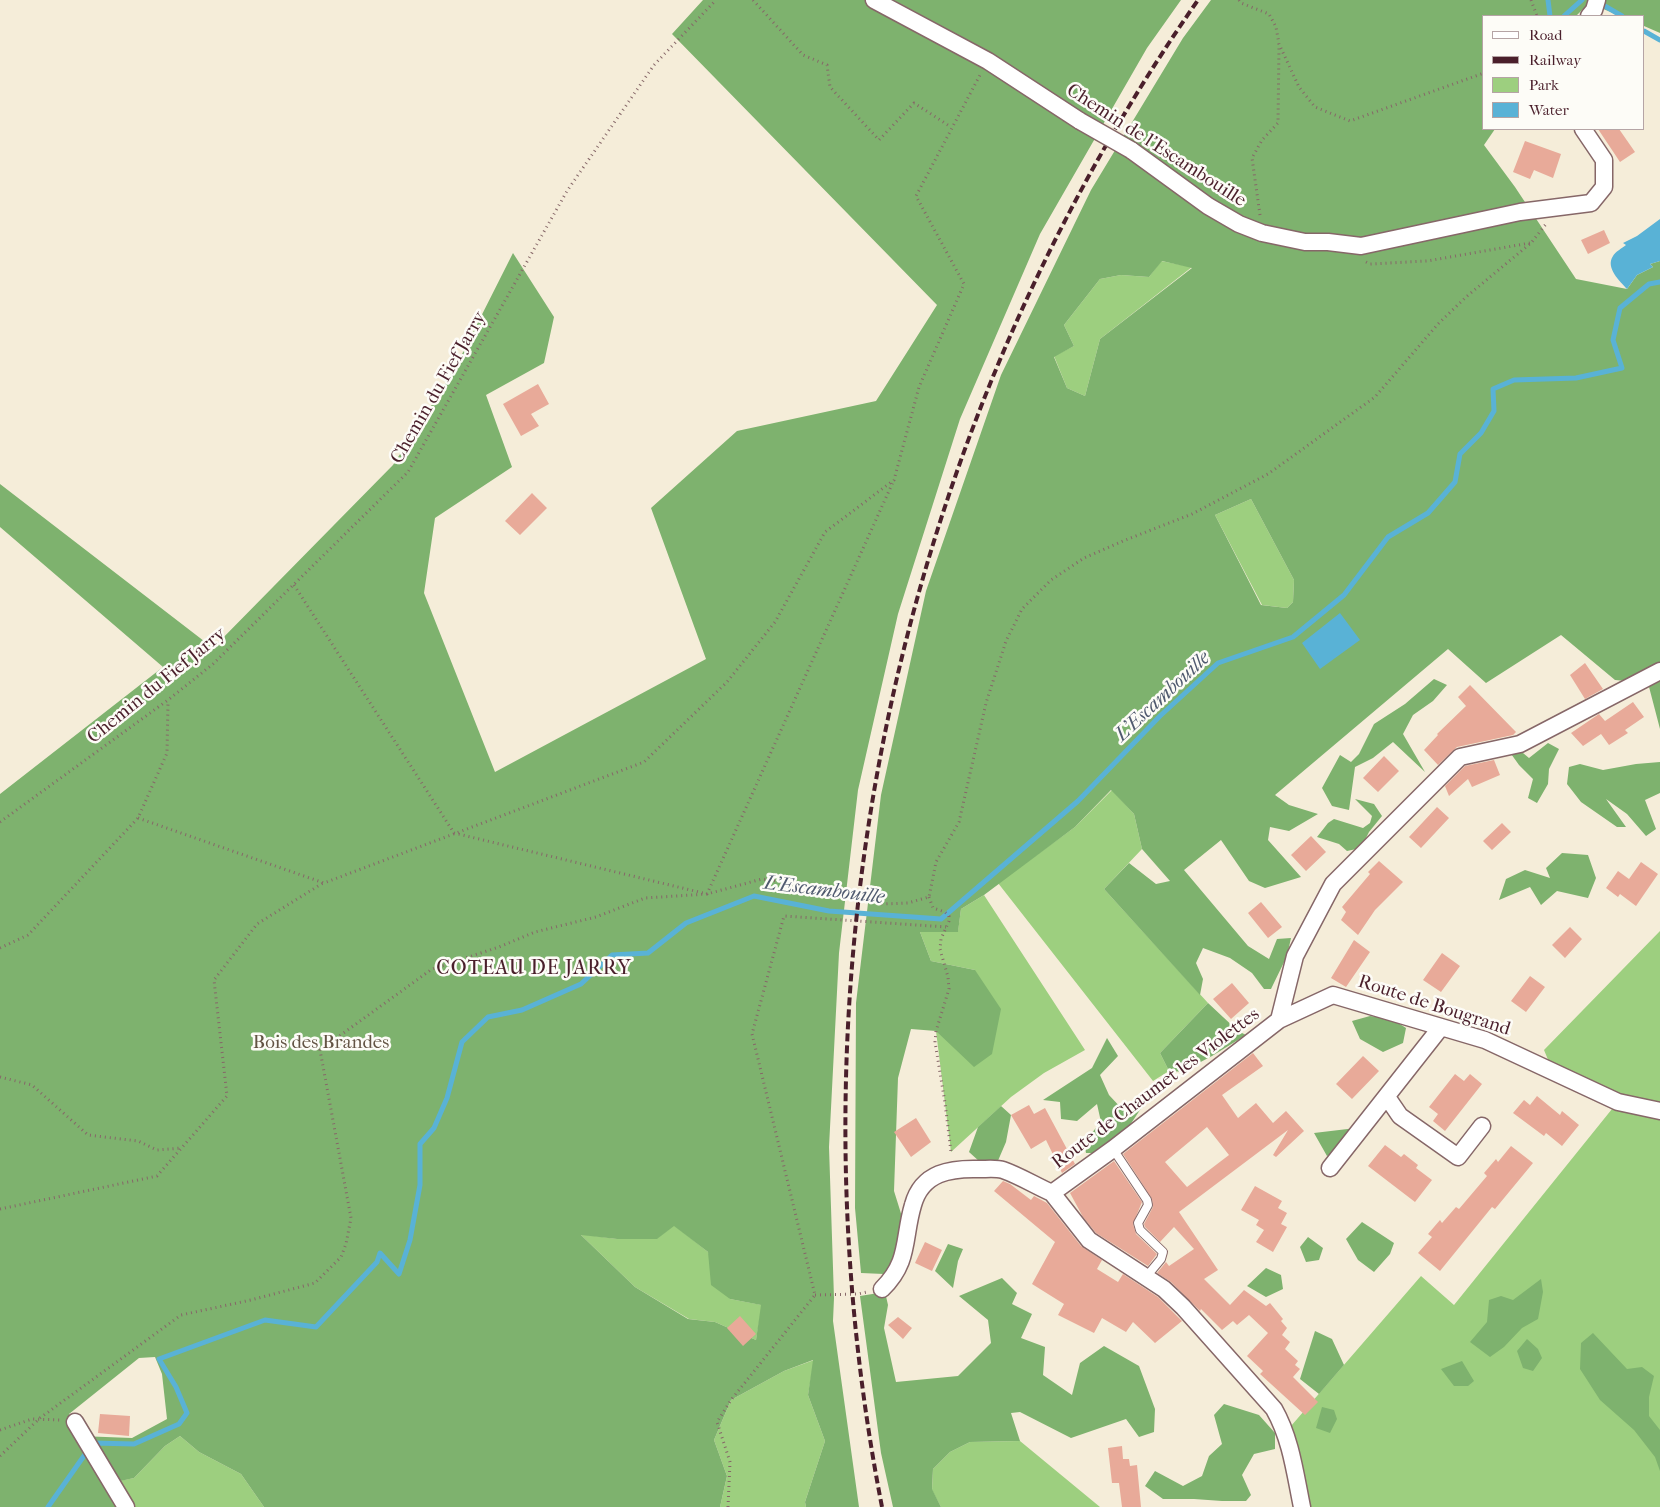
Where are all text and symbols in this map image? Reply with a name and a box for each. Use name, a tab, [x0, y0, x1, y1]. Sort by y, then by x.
legend	[1482, 15, 1645, 130]
text: Road	[1529, 26, 1562, 44]
text: Railway	[1529, 51, 1581, 69]
text: Park	[1529, 76, 1559, 94]
street label: Chemin de l'Escambouille	[1062, 79, 1250, 213]
text: Water	[1529, 101, 1569, 119]
street label: Chemin du Fief Jarry	[386, 308, 492, 468]
street label: Chemin du Fief Jarry	[83, 623, 231, 749]
water label: L'Escambouille	[1110, 647, 1216, 747]
water label: L'Escambouille	[762, 872, 886, 910]
district label: COTEAU DE JARRY	[434, 957, 634, 981]
street label: Route de Bougrand	[1355, 971, 1513, 1041]
street label: Route de Chaumet les Violettes	[1048, 1003, 1264, 1175]
park label: Bois des Brandes	[253, 1032, 389, 1054]

